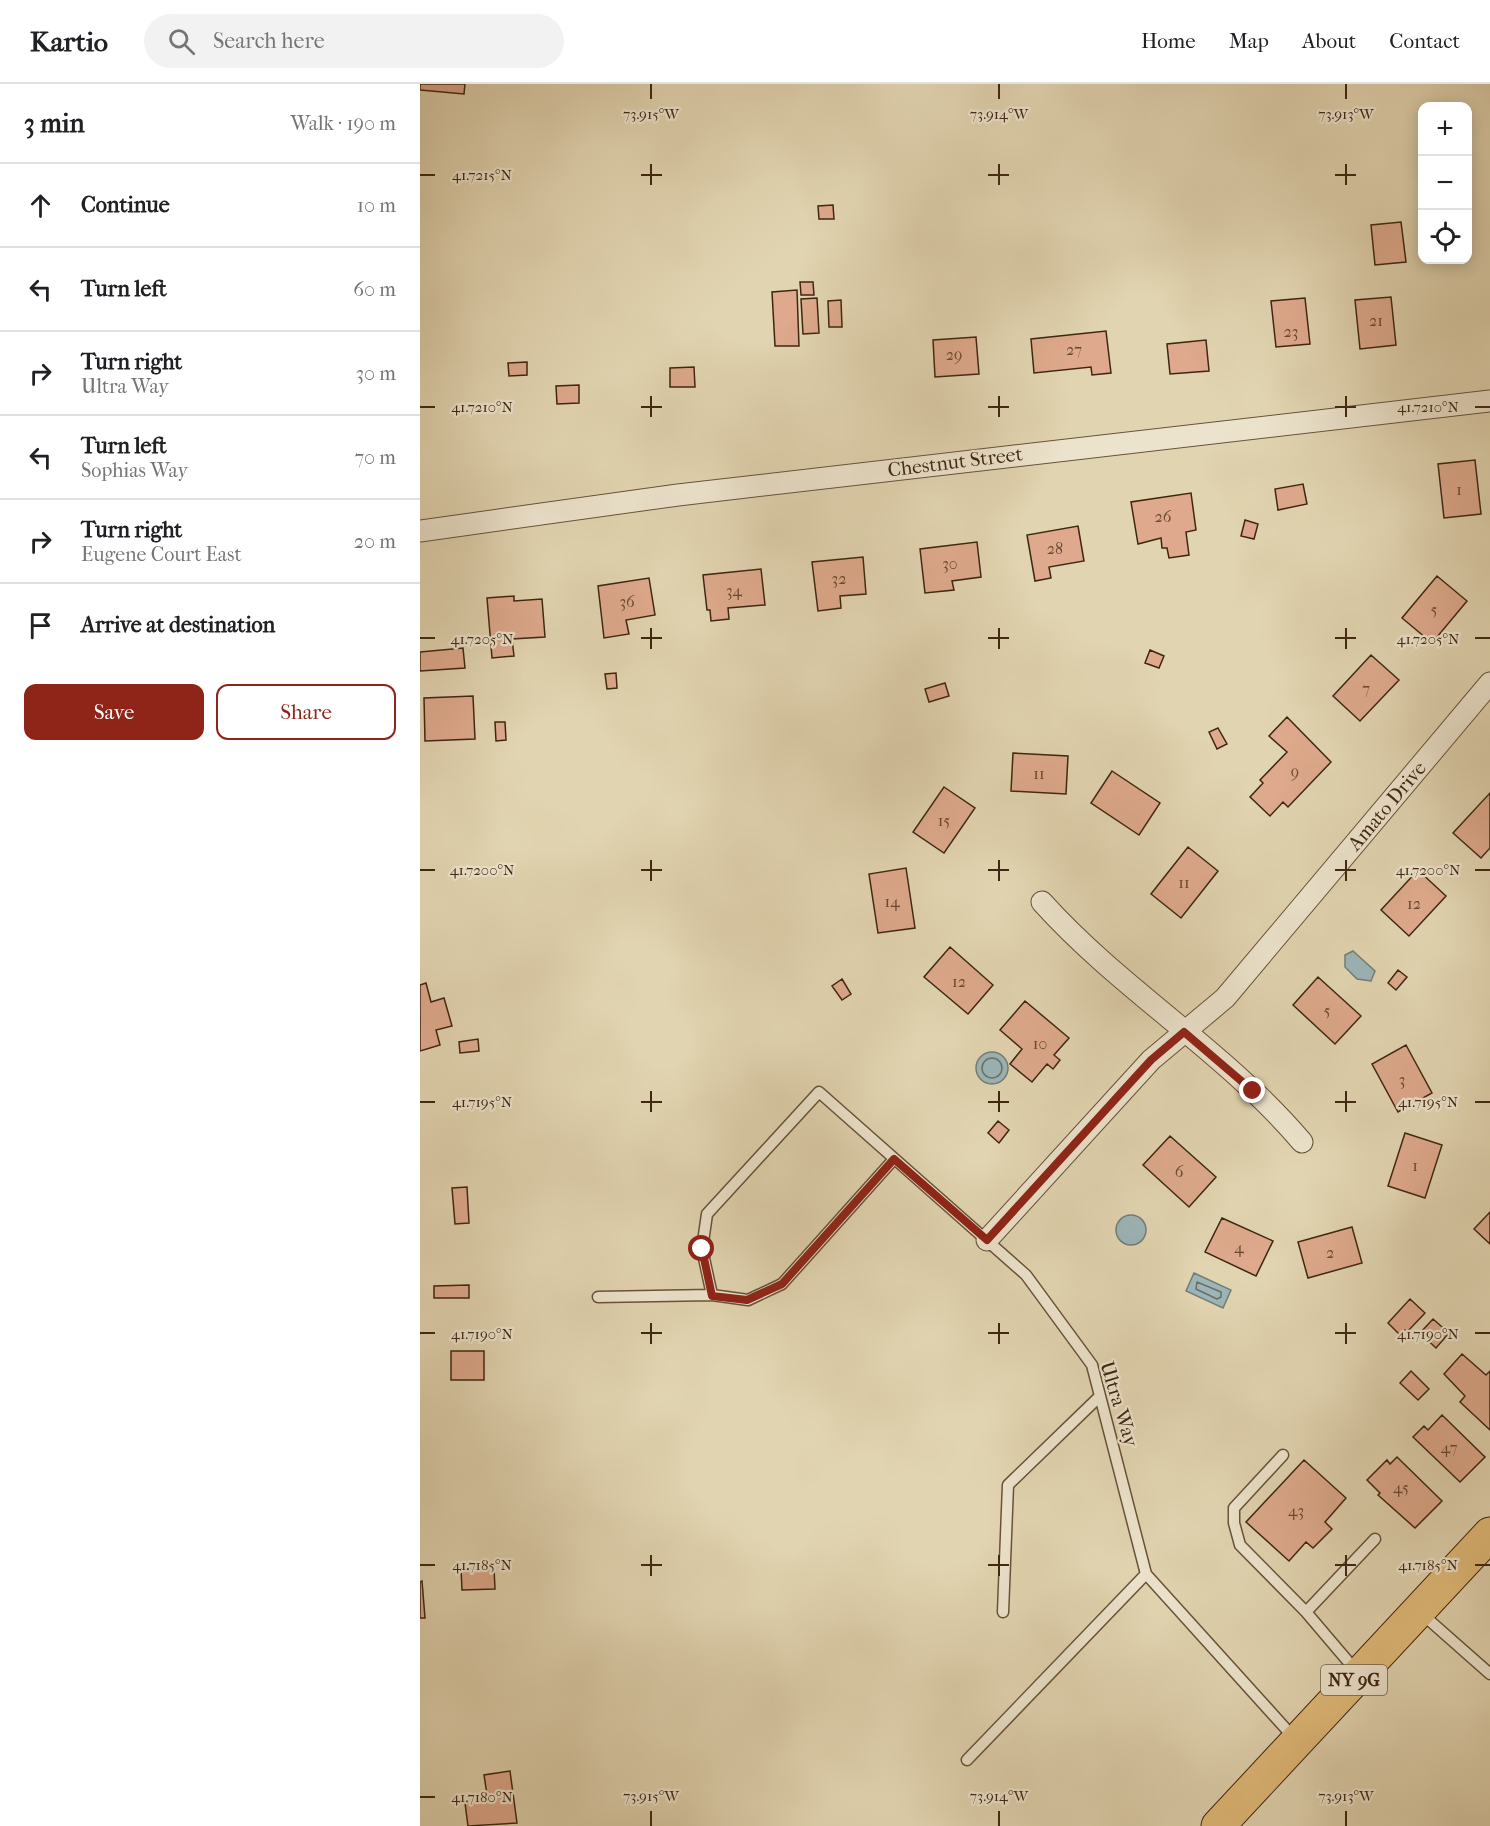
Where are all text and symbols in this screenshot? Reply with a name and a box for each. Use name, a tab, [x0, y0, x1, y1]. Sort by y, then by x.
search box	[144, 14, 564, 68]
text: Kartio	[30, 25, 108, 58]
icon: search	[165, 25, 198, 58]
text: Search here	[213, 28, 325, 54]
text: Home	[1141, 29, 1196, 53]
text: Map	[1229, 29, 1269, 53]
text: About	[1302, 29, 1356, 53]
text: Contact	[1389, 29, 1460, 53]
map controls	[1418, 102, 1472, 264]
button: +	[1418, 102, 1472, 156]
text: 73.915°W	[623, 105, 680, 123]
text: 73.914°W	[970, 105, 1029, 123]
text: 73.913°W	[1318, 105, 1375, 123]
text: 3 min	[24, 108, 85, 139]
text: Walk · 190 m	[290, 112, 396, 135]
button: −	[1418, 156, 1472, 210]
text: 41.7215°N	[452, 166, 513, 184]
icon: ahead	[24, 189, 57, 222]
text: Continue	[81, 192, 170, 218]
text: 10 m	[357, 194, 396, 217]
button: locate	[1418, 210, 1472, 264]
icon: left	[24, 273, 57, 306]
text: Turn left	[81, 276, 167, 302]
text: 60 m	[353, 278, 396, 301]
house number: 21	[1369, 311, 1383, 330]
house number: 23	[1284, 322, 1298, 341]
house number: 27	[1066, 340, 1082, 359]
house number: 29	[946, 345, 962, 364]
text: Turn right	[81, 349, 182, 375]
icon: right	[24, 357, 57, 390]
text: 30 m	[356, 362, 396, 385]
text: Ultra Way	[81, 375, 169, 398]
text: 41.7210°N	[451, 398, 513, 416]
text: 41.7210°N	[1397, 398, 1459, 416]
text: Turn left	[81, 433, 167, 459]
icon: left	[24, 441, 57, 474]
street label: Chestnut Street	[886, 442, 1024, 482]
text: 70 m	[354, 446, 396, 469]
text: Sophias Way	[81, 459, 188, 482]
house number: 1	[1456, 480, 1462, 499]
house number: 26	[1155, 507, 1172, 526]
text: Turn right	[81, 517, 182, 543]
icon: right	[24, 525, 57, 558]
text: 20 m	[354, 530, 396, 553]
house number: 28	[1047, 539, 1063, 558]
text: Eugene Court East	[81, 543, 242, 566]
house number: 30	[942, 554, 958, 573]
house number: 32	[832, 569, 846, 588]
house number: 34	[726, 581, 743, 600]
house number: 36	[619, 592, 635, 611]
house number: 5	[1431, 600, 1438, 619]
icon: arrive	[24, 609, 57, 642]
text: Arrive at destination	[81, 612, 275, 638]
text: 41.7205°N	[451, 630, 514, 648]
text: 41.7205°N	[1397, 630, 1460, 648]
house number: 7	[1362, 679, 1370, 698]
button: Save	[24, 684, 204, 740]
button: Share	[216, 684, 396, 740]
street label: Amato Drive	[1342, 757, 1431, 856]
house number: 9	[1291, 762, 1299, 781]
house number: 11	[1033, 764, 1045, 783]
house number: 15	[938, 811, 950, 830]
text: 41.7200°N	[450, 861, 515, 879]
text: 41.7200°N	[1396, 861, 1461, 879]
house number: 11	[1178, 873, 1190, 892]
house number: 14	[884, 892, 900, 911]
house number: 12	[1407, 894, 1421, 913]
house number: 12	[952, 972, 966, 991]
house number: 5	[1324, 1001, 1331, 1020]
house number: 10	[1033, 1034, 1047, 1053]
house number: 3	[1399, 1070, 1405, 1089]
route end	[1239, 1077, 1265, 1103]
text: 41.7195°N	[452, 1093, 513, 1111]
text: 41.7195°N	[1398, 1093, 1459, 1111]
house number: 1	[1412, 1156, 1418, 1175]
house number: 6	[1175, 1162, 1184, 1181]
route start	[688, 1235, 714, 1261]
house number: 4	[1234, 1238, 1244, 1257]
house number: 2	[1326, 1243, 1334, 1262]
text: 41.7190°N	[451, 1325, 514, 1343]
text: 41.7190°N	[1397, 1325, 1460, 1343]
street label: Ultra Way	[1095, 1359, 1143, 1451]
house number: 47	[1441, 1438, 1458, 1457]
house number: 45	[1393, 1478, 1409, 1497]
house number: 43	[1288, 1501, 1304, 1520]
text: 41.7185°N	[452, 1556, 512, 1574]
text: 41.7185°N	[1398, 1556, 1458, 1574]
road number: NY 9G	[1321, 1665, 1387, 1695]
text: 73.915°W	[623, 1787, 680, 1805]
text: 73.914°W	[970, 1787, 1029, 1805]
text: 73.913°W	[1318, 1787, 1375, 1805]
text: 41.7180°N	[451, 1788, 513, 1806]

